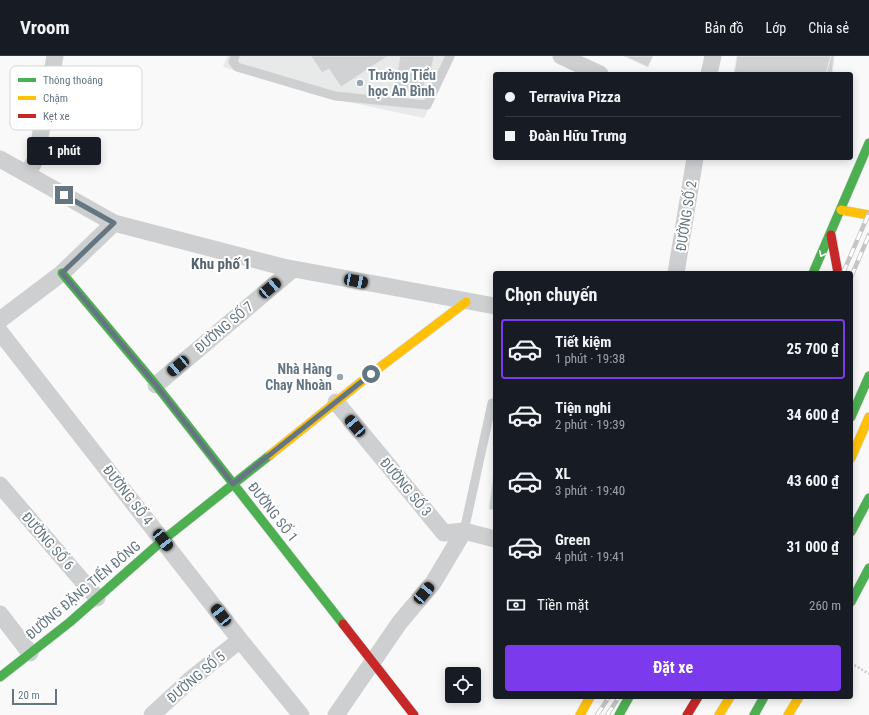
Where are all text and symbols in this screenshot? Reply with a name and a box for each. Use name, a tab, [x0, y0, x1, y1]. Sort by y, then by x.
text: Vroom	[20, 16, 70, 39]
text: Bản đồ	[705, 20, 744, 36]
text: Lớp	[766, 20, 786, 36]
text: Chia sẻ	[808, 20, 849, 36]
legend	[10, 66, 142, 130]
place label: Trường Tiểu học An Bình	[368, 67, 436, 99]
text: Thông thoáng	[43, 74, 103, 87]
marker: Trường Tiểu học An Bình	[355, 78, 365, 88]
text: Terraviva Pizza	[529, 88, 621, 106]
text: Chậm	[43, 92, 68, 105]
text: Kẹt xe	[43, 110, 70, 123]
text: Đoàn Hữu Trưng	[529, 127, 626, 145]
callout: 1 phút	[27, 137, 101, 165]
text: 1 phút	[48, 143, 80, 158]
street label: ĐƯỜNG SỐ 2	[671, 179, 699, 252]
route end	[55, 186, 73, 204]
one-way arrow	[819, 250, 827, 258]
district label: Khu phố 1	[191, 255, 251, 273]
car	[343, 273, 369, 289]
car	[257, 276, 283, 300]
text: Chọn chuyến	[505, 284, 597, 305]
street label: ĐƯỜNG SỐ 7	[190, 296, 256, 356]
icon: car	[507, 331, 543, 367]
text: Tiết kiệm	[555, 333, 611, 351]
text: 25 700 ₫	[787, 340, 839, 358]
text: 1 phút · 19:38	[555, 351, 625, 366]
car	[165, 354, 191, 378]
place label: Nhà Hàng Chay Nhoàn	[265, 361, 332, 393]
route start	[362, 365, 380, 383]
marker: Nhà Hàng Chay Nhoàn	[335, 372, 345, 382]
icon: car	[507, 397, 543, 433]
text: Tiện nghi	[555, 399, 611, 417]
text: 34 600 ₫	[787, 406, 839, 424]
car	[343, 413, 367, 439]
text: 2 phút · 19:39	[555, 417, 625, 432]
street label: ĐƯỜNG SỐ 3	[377, 453, 436, 519]
street label: ĐƯỜNG SỐ 4	[100, 461, 158, 528]
icon: car	[507, 463, 543, 499]
text: XL	[555, 465, 571, 483]
text: 43 600 ₫	[787, 472, 839, 490]
street label: ĐƯỜNG SỐ 1	[245, 478, 303, 545]
text: 3 phút · 19:40	[555, 483, 625, 498]
street label: ĐƯỜNG SỐ 6	[19, 508, 79, 573]
car	[151, 527, 175, 553]
icon: car	[507, 529, 543, 565]
text: Green	[555, 531, 590, 549]
street label: ĐƯỜNG ĐẶNG TIẾN ĐÔNG	[21, 536, 143, 643]
text: 31 000 ₫	[787, 538, 839, 556]
text: 4 phút · 19:41	[555, 549, 625, 564]
car	[412, 580, 436, 606]
icon: cash	[505, 594, 527, 616]
text: Tiền mặt	[537, 596, 589, 614]
text: 260 m	[809, 598, 841, 613]
car	[209, 602, 233, 628]
button: Đặt xe	[505, 645, 841, 691]
street label: ĐƯỜNG SỐ 5	[162, 646, 228, 706]
map controls	[445, 667, 481, 703]
button: locate	[445, 667, 481, 703]
scale bar	[12, 687, 57, 706]
text: 20 m	[18, 689, 40, 702]

